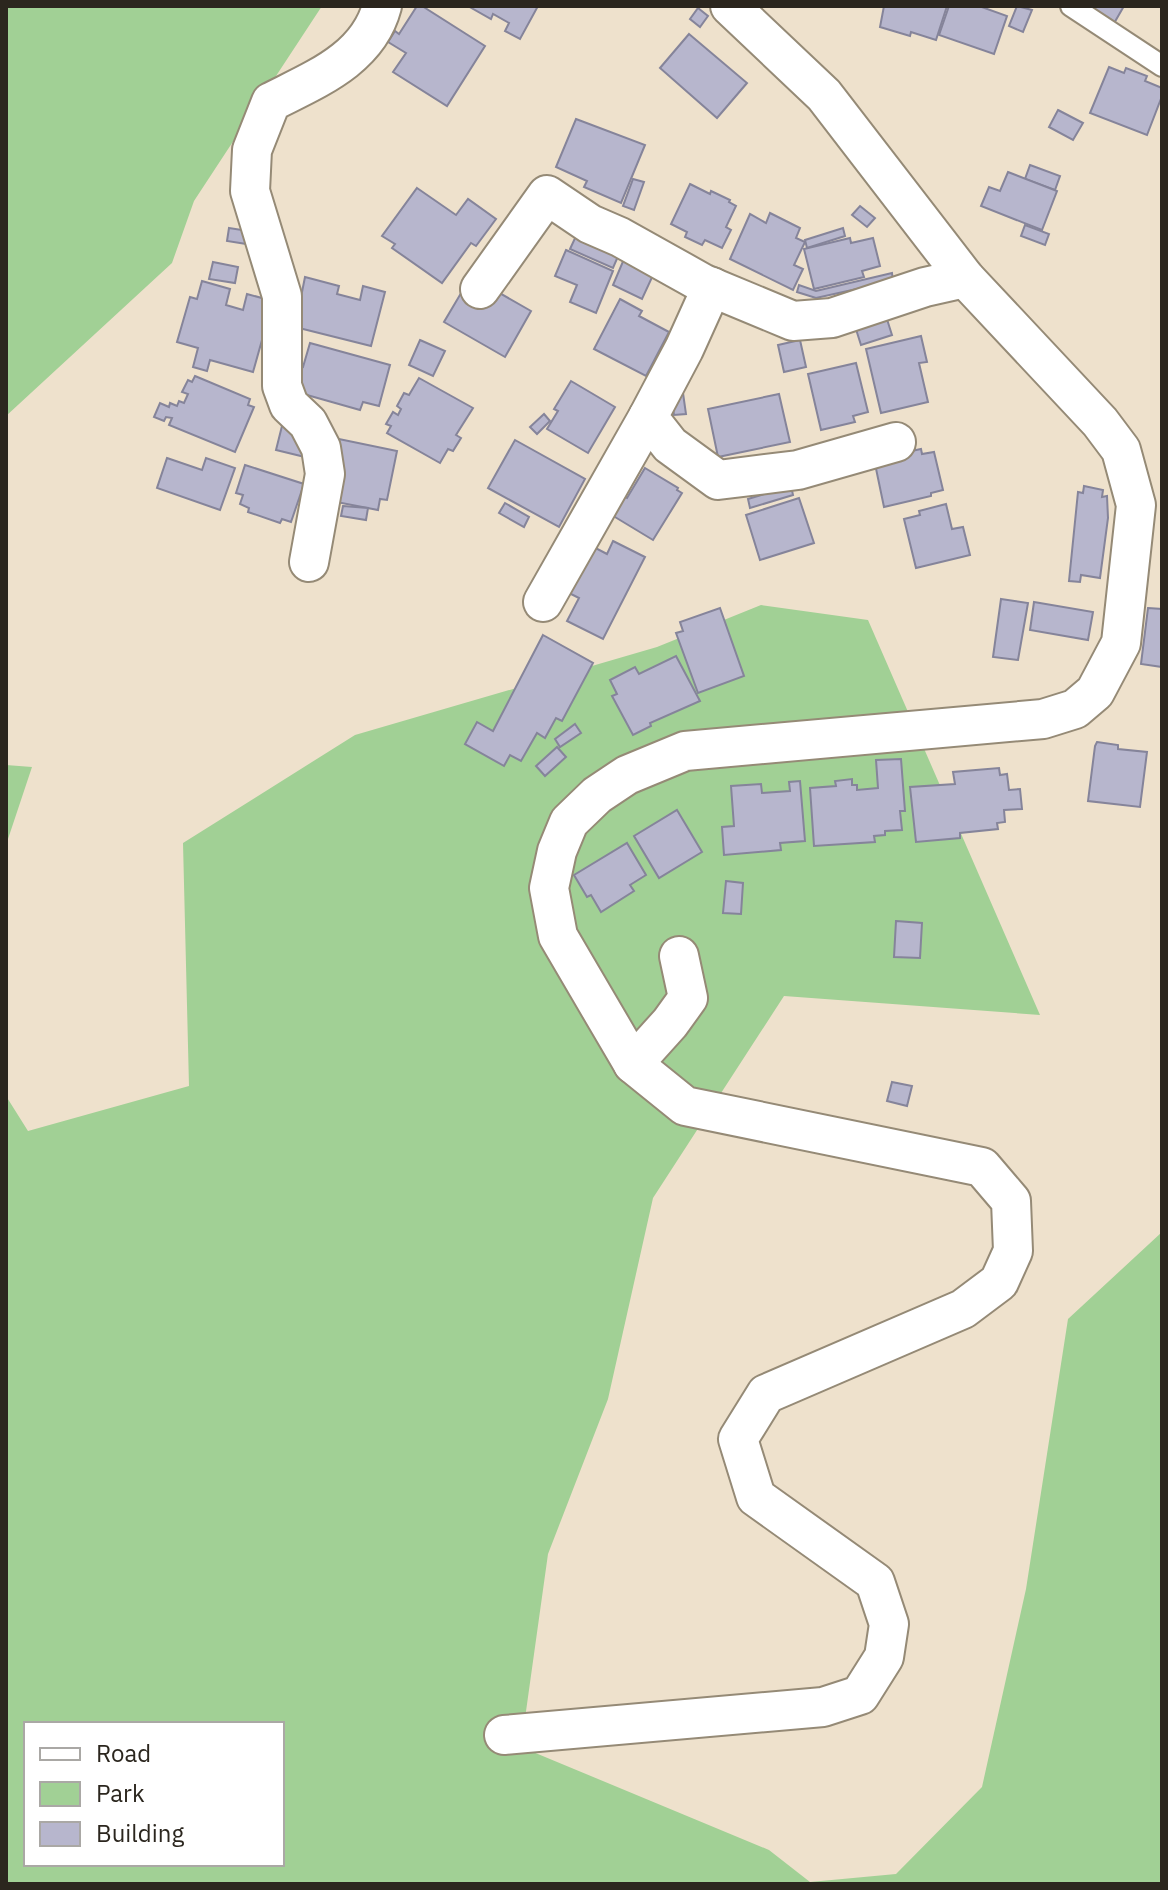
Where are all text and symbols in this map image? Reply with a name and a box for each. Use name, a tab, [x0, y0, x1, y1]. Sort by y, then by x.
legend	[24, 1722, 284, 1866]
text: Road	[96, 1737, 151, 1769]
text: Park	[96, 1777, 145, 1809]
text: Building	[96, 1817, 184, 1849]

